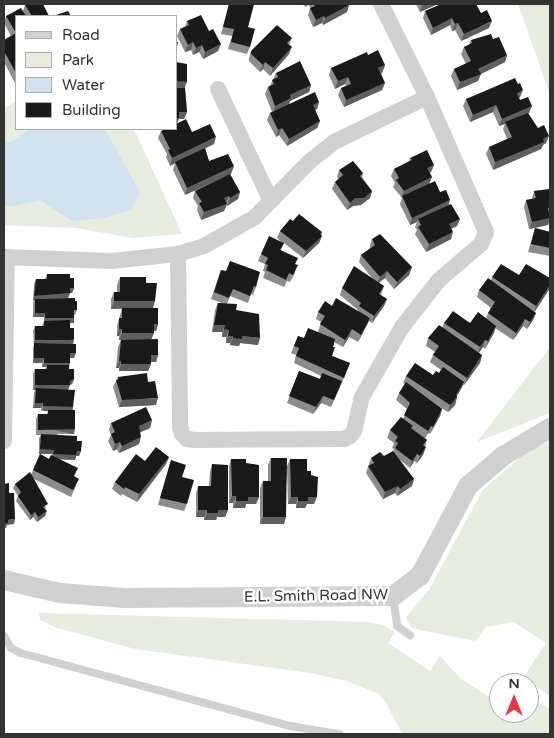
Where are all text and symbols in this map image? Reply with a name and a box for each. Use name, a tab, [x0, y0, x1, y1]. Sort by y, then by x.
legend	[15, 15, 178, 130]
text: Road	[62, 26, 100, 44]
text: Park	[62, 51, 94, 69]
text: Water	[62, 76, 105, 94]
text: Building	[62, 101, 121, 119]
street label: E.L. Smith Road NW	[244, 586, 388, 606]
north arrow	[489, 673, 539, 723]
text: N	[508, 675, 520, 692]

